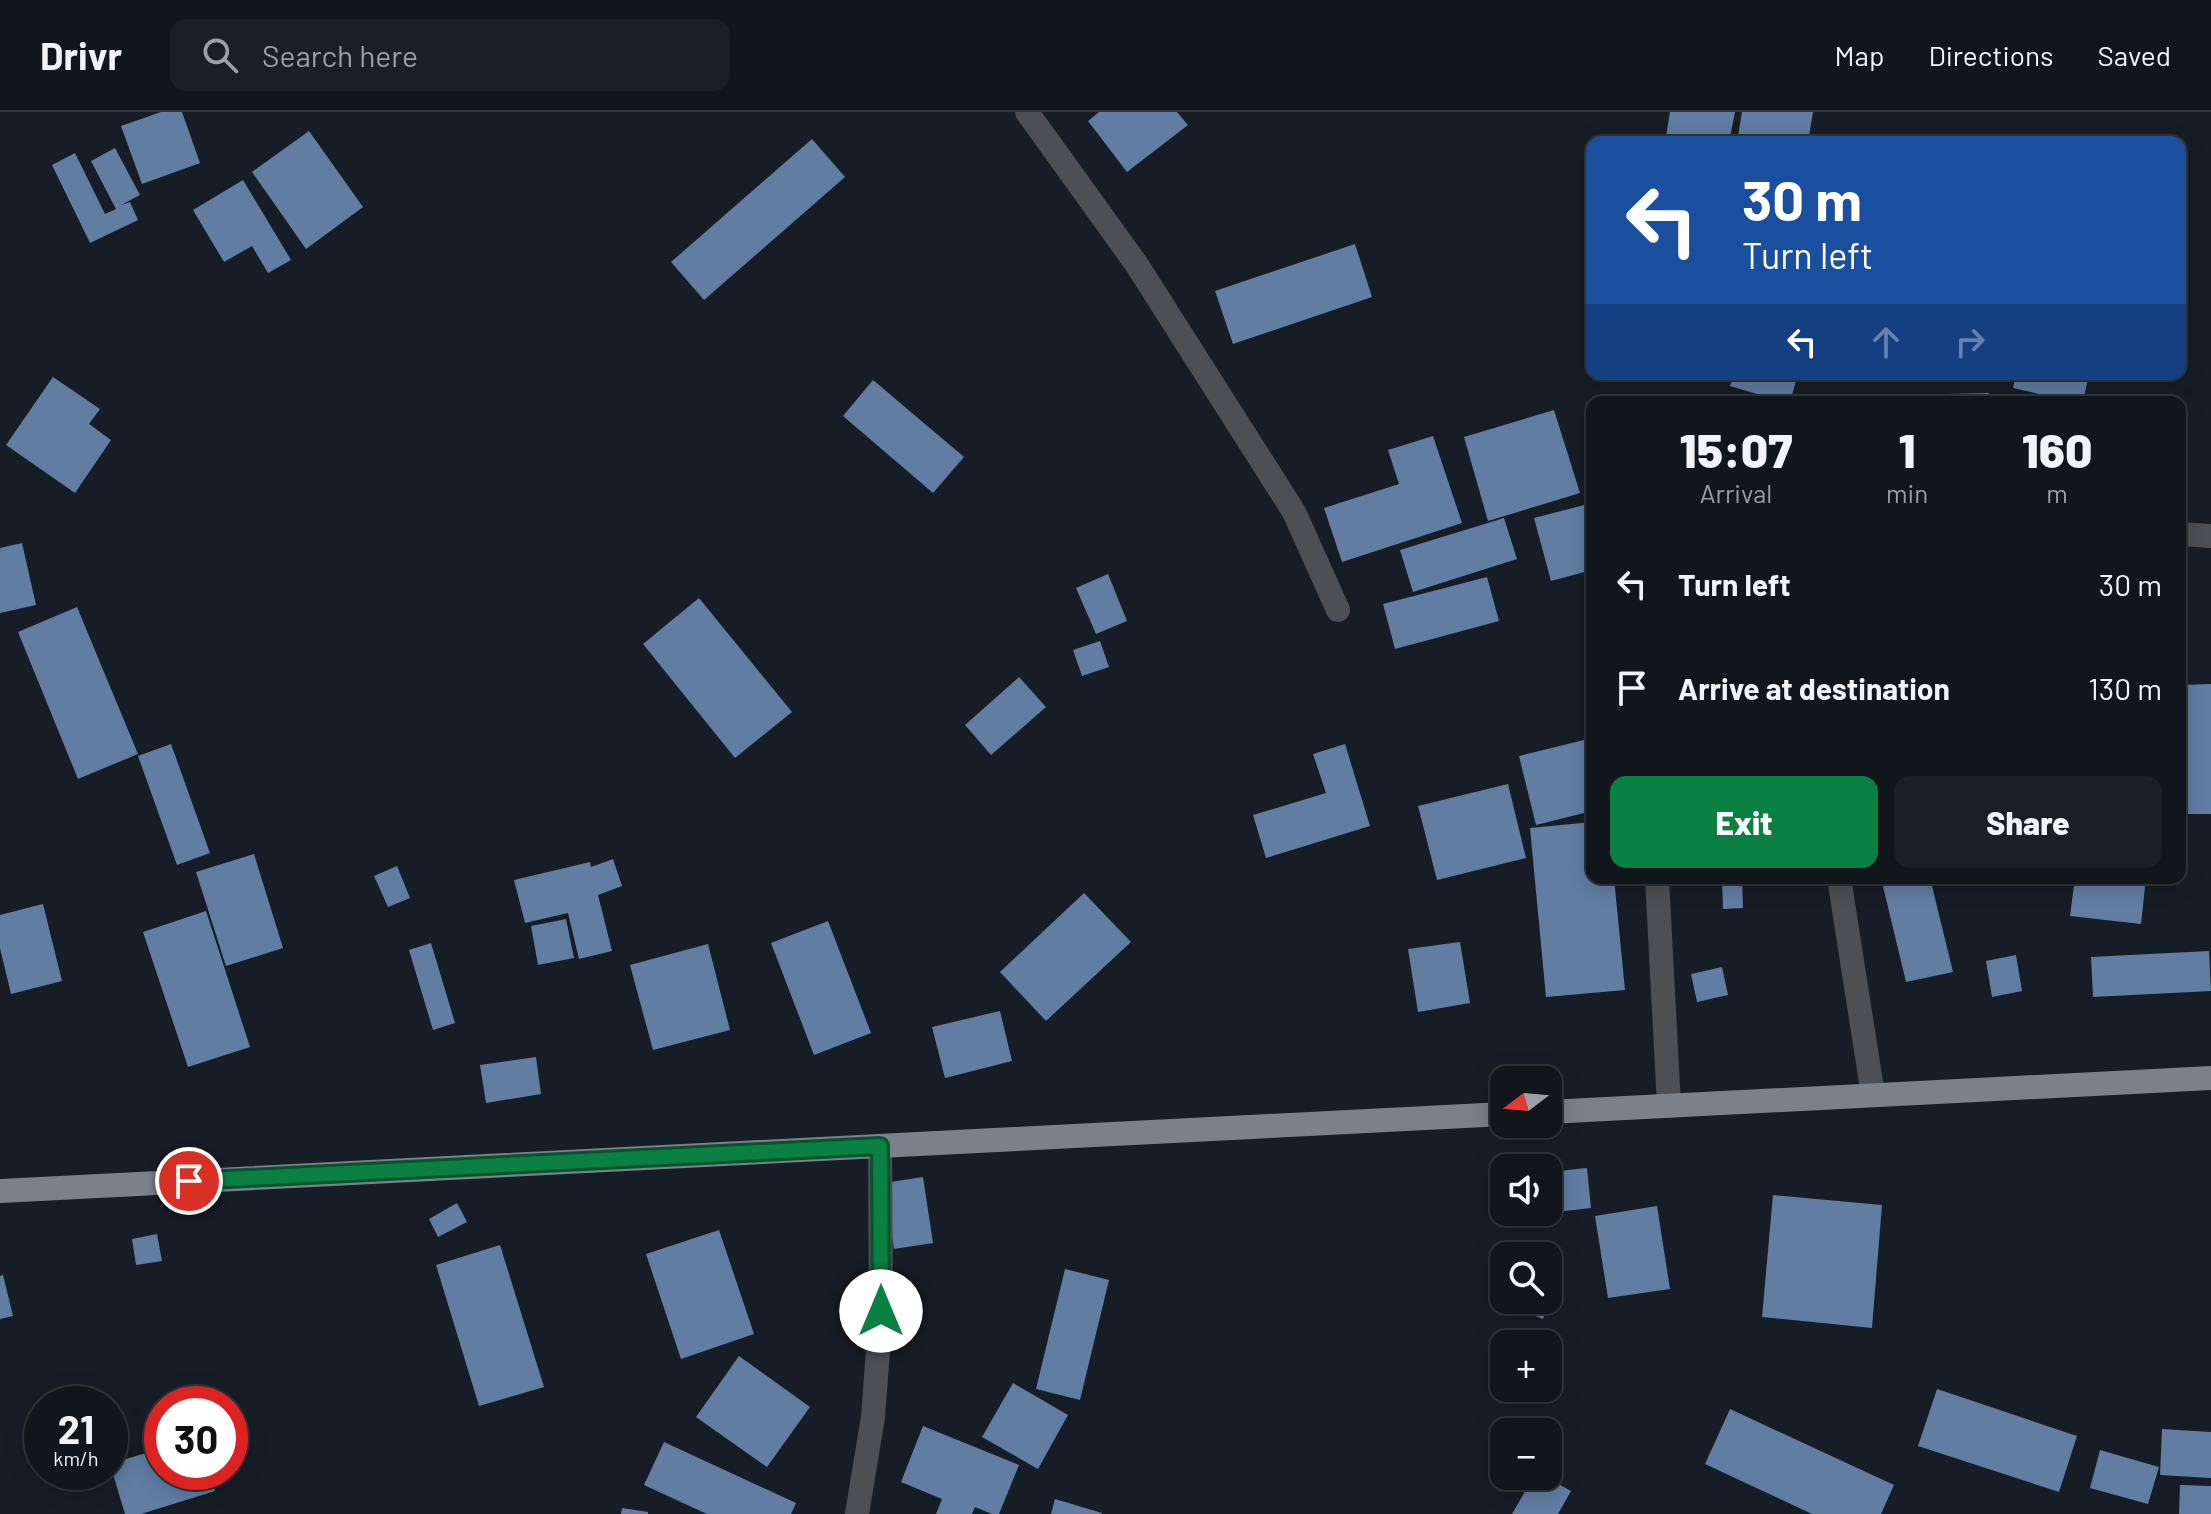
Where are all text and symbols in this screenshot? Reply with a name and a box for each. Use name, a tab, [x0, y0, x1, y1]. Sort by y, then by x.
search box	[170, 19, 730, 91]
text: Drivr	[40, 32, 122, 78]
icon: search	[198, 33, 242, 77]
text: Search here	[262, 37, 418, 73]
text: Map	[1835, 38, 1884, 72]
text: Directions	[1928, 38, 2054, 72]
text: Saved	[2098, 38, 2171, 72]
text: 30 m	[1742, 165, 1862, 232]
icon: left	[1610, 168, 1714, 272]
text: Turn left	[1742, 233, 1873, 276]
icon: left	[1780, 320, 1824, 364]
icon: ahead	[1864, 320, 1908, 364]
icon: right	[1948, 320, 1992, 364]
text: 15:07	[1680, 420, 1792, 478]
text: 1	[1899, 420, 1916, 478]
text: 160	[2022, 420, 2092, 478]
text: Arrival	[1700, 477, 1772, 508]
text: min	[1886, 477, 1928, 508]
text: m	[2046, 477, 2068, 508]
icon: left	[1610, 562, 1654, 606]
text: Turn left	[1678, 566, 1791, 602]
text: 30 m	[2099, 566, 2162, 602]
icon: arrive	[1610, 666, 1654, 710]
text: Arrive at destination	[1678, 670, 1950, 706]
text: 130 m	[2088, 670, 2162, 706]
button: Exit	[1610, 776, 1878, 868]
button: Share	[1894, 776, 2162, 868]
north arrow	[1490, 1066, 1562, 1138]
map controls	[1490, 1066, 1562, 1490]
pin	[155, 1147, 223, 1215]
button: sound	[1490, 1154, 1562, 1226]
icon: arrive	[167, 1159, 211, 1203]
button: search	[1490, 1242, 1562, 1314]
position arrow	[839, 1269, 923, 1353]
button: +	[1490, 1330, 1562, 1402]
speed limit sign: 30	[144, 1386, 248, 1490]
text: 21	[58, 1404, 94, 1452]
button: −	[1490, 1418, 1562, 1490]
text: km/h	[53, 1446, 99, 1470]

